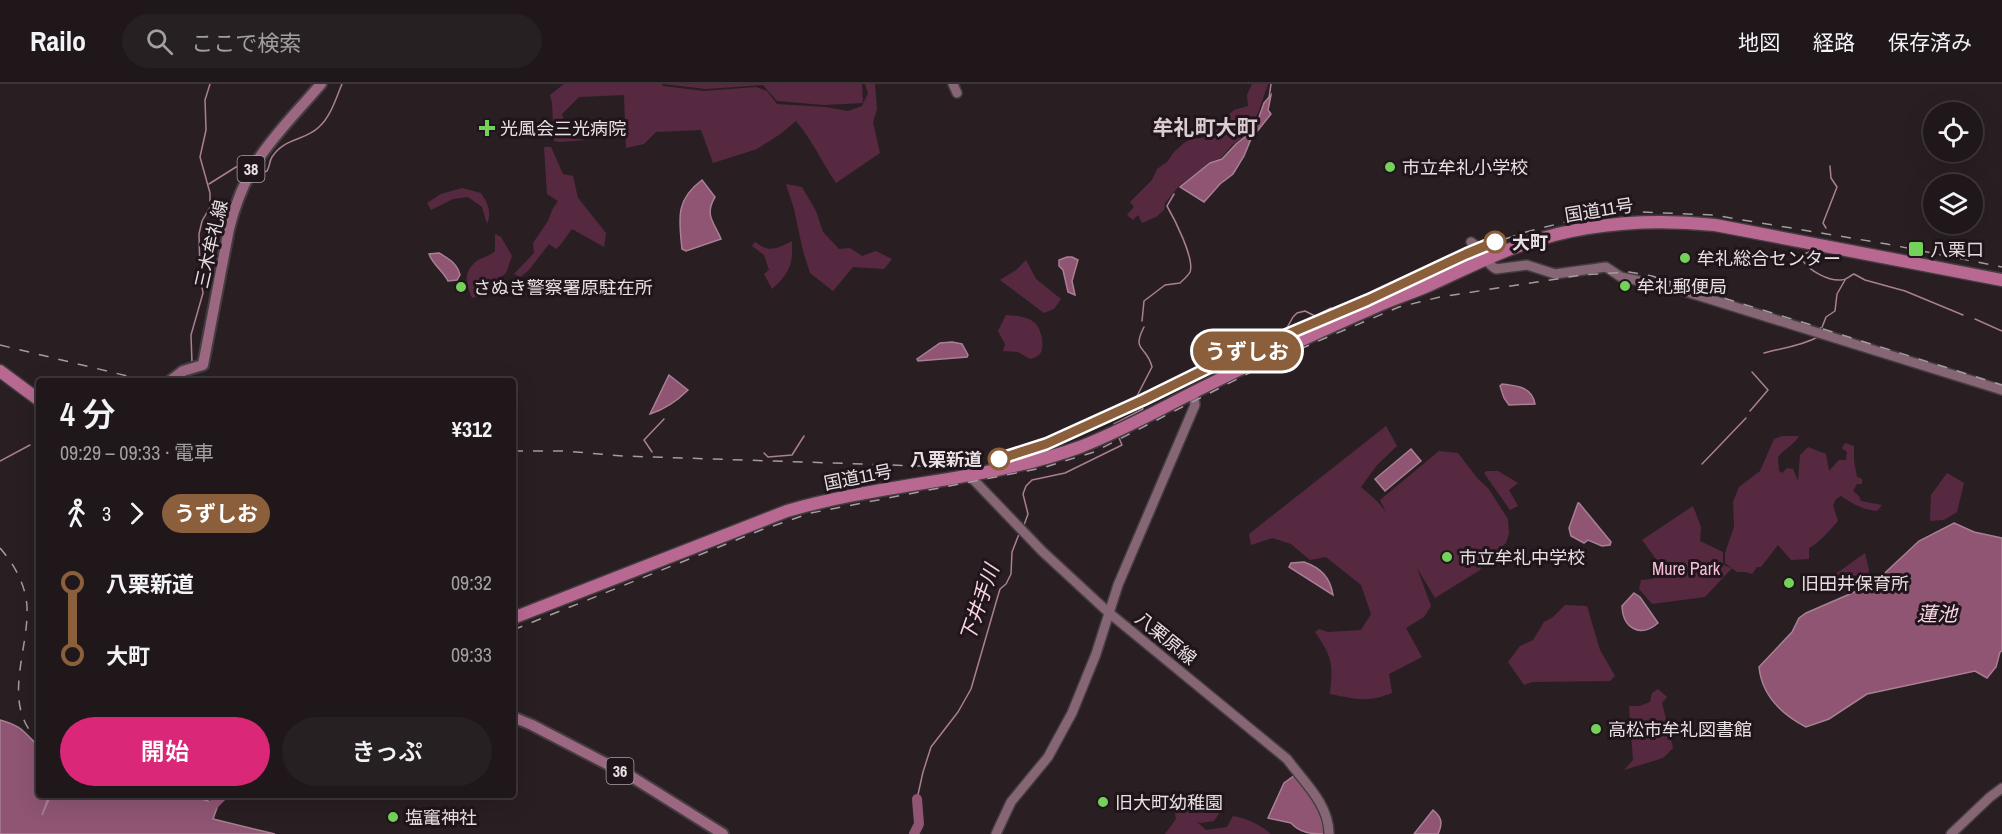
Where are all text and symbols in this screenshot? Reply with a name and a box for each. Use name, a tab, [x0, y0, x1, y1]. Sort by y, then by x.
search box	[122, 14, 542, 68]
text: Railo	[30, 22, 86, 60]
icon: search	[143, 25, 176, 58]
text: ここで検索	[191, 28, 301, 58]
text: 地図	[1738, 28, 1780, 57]
text: 経路	[1813, 28, 1855, 57]
text: 保存済み	[1888, 28, 1972, 57]
map controls	[1923, 102, 1983, 234]
button: locate	[1923, 102, 1983, 162]
district label: 牟礼町大町	[1153, 113, 1258, 142]
place label: 光風会三光病院	[500, 116, 626, 141]
marker: 光風会三光病院	[478, 119, 496, 137]
place label: 市立牟礼小学校	[1402, 155, 1528, 180]
road number: 38	[238, 156, 264, 182]
marker: 市立牟礼小学校	[1383, 160, 1397, 174]
button: layers	[1923, 174, 1983, 234]
street label: 国道11号	[1563, 192, 1635, 228]
street label: 三木牟礼線	[189, 197, 233, 291]
place label: 大町	[1512, 230, 1548, 255]
marker: 大町	[1484, 231, 1506, 253]
place label: 八栗口	[1930, 237, 1984, 262]
marker: 八栗口	[1907, 240, 1925, 258]
place label: 牟礼総合センター	[1697, 246, 1841, 271]
marker: 牟礼総合センター	[1678, 251, 1692, 265]
place label: 牟礼郵便局	[1637, 274, 1727, 299]
place label: さぬき警察署原駐在所	[473, 275, 653, 300]
marker: 牟礼郵便局	[1618, 279, 1632, 293]
marker: さぬき警察署原駐在所	[454, 280, 468, 294]
line badge: うずしお	[1205, 332, 1289, 370]
text: うずしお	[1205, 337, 1289, 366]
text: 4 分	[60, 392, 116, 436]
text: ¥312	[452, 414, 492, 444]
text: 09:29 – 09:33 · 電車	[60, 439, 214, 466]
place label: 八栗新道	[910, 447, 982, 472]
marker: 八栗新道	[988, 448, 1010, 470]
street label: 国道11号	[822, 458, 894, 496]
icon: walk	[60, 497, 93, 530]
icon: forward	[120, 497, 153, 530]
text: うずしお	[174, 499, 258, 528]
text: 3	[102, 500, 111, 527]
place label: 市立牟礼中学校	[1459, 545, 1585, 570]
marker: 市立牟礼中学校	[1440, 550, 1454, 564]
park label: Mure Park	[1652, 556, 1721, 581]
water label: 下井手川	[953, 559, 1005, 645]
text: 八栗新道	[106, 569, 194, 599]
text: 09:32	[451, 569, 492, 596]
place label: 旧田井保育所	[1801, 571, 1909, 596]
marker: 旧田井保育所	[1782, 576, 1796, 590]
water label: 蓮池	[1917, 600, 1959, 627]
street label: 八栗原線	[1130, 606, 1202, 670]
text: 大町	[106, 641, 150, 671]
text: 09:33	[451, 641, 492, 668]
button: 開始	[60, 717, 270, 786]
button: きっぷ	[282, 717, 492, 786]
place label: 高松市牟礼図書館	[1608, 717, 1752, 742]
marker: 高松市牟礼図書館	[1589, 722, 1603, 736]
road number: 36	[606, 758, 634, 784]
place label: 旧大町幼稚園	[1115, 790, 1223, 815]
marker: 旧大町幼稚園	[1096, 795, 1110, 809]
place label: 塩竃神社	[405, 805, 477, 830]
marker: 塩竃神社	[386, 810, 400, 824]

